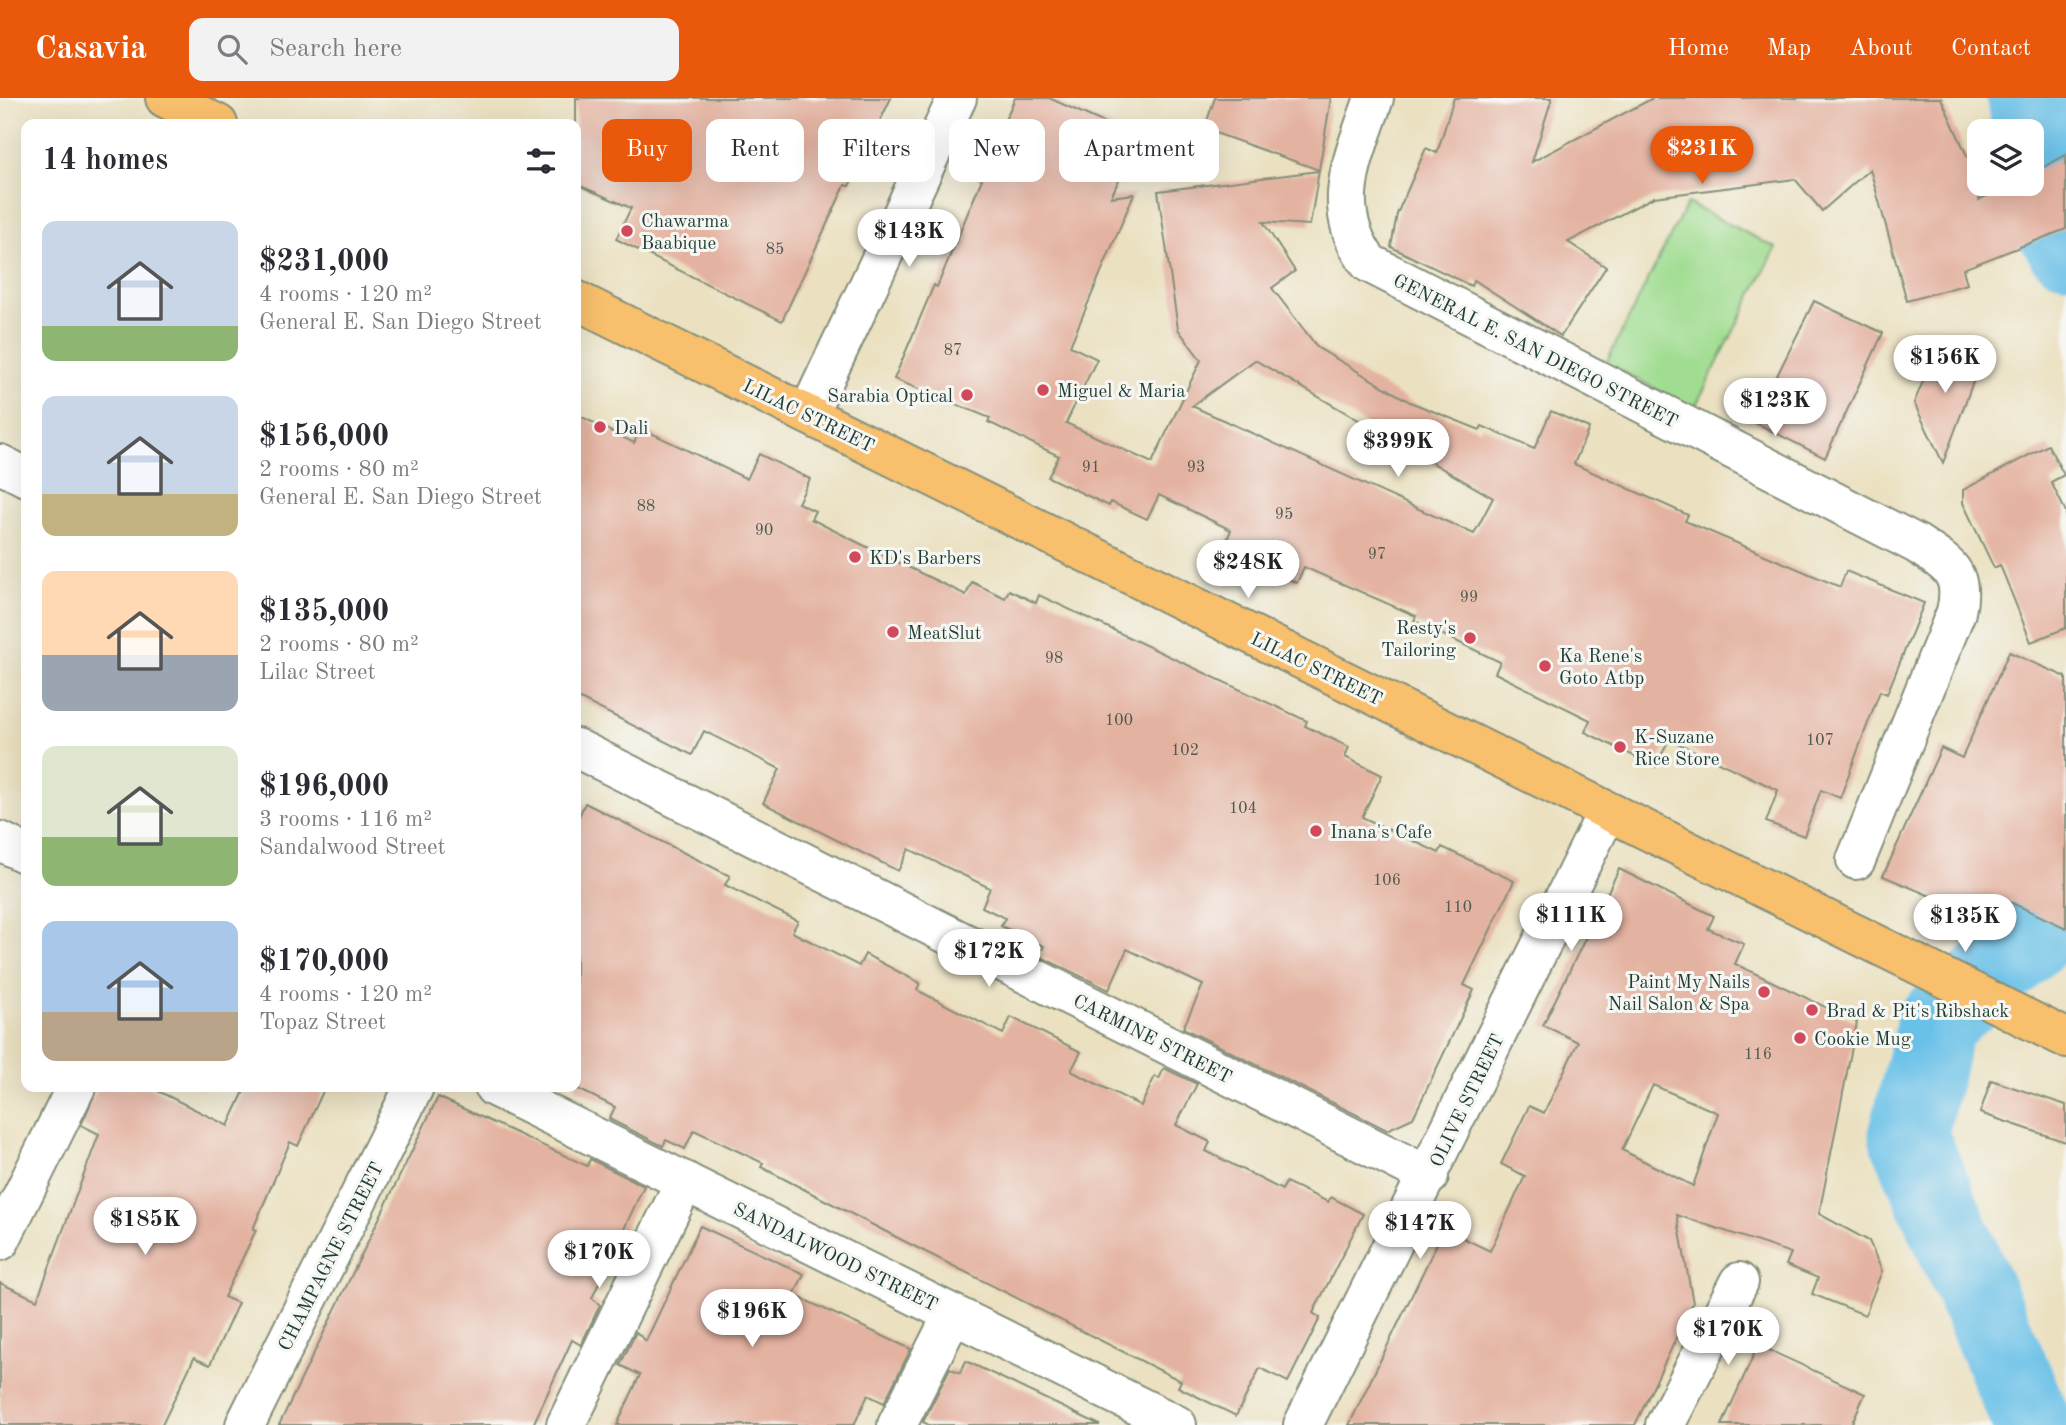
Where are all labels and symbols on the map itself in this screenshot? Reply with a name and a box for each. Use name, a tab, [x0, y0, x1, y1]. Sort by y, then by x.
pin: $231K	[1653, 126, 1751, 186]
pin: $143K	[860, 209, 958, 269]
place label: Chawarma Baabique	[641, 213, 729, 254]
marker: Chawarma Baabique	[619, 223, 635, 239]
house number: 85	[766, 242, 784, 258]
street label: GENERAL E. SAN DIEGO STREET	[1389, 272, 1680, 433]
pin: $156K	[1896, 336, 1994, 395]
house number: 87	[944, 343, 962, 359]
street label: LILAC STREET	[739, 377, 876, 457]
pin: $123K	[1726, 378, 1824, 438]
marker: Miguel & Maria	[1035, 382, 1051, 398]
place label: Miguel & Maria	[1057, 383, 1186, 402]
marker: Sarabia Optical	[959, 387, 975, 403]
place label: Sarabia Optical	[827, 388, 953, 407]
marker: Dali	[592, 419, 608, 435]
place label: Dali	[614, 420, 648, 439]
pin: $399K	[1349, 420, 1447, 479]
house number: 91	[1082, 460, 1100, 476]
house number: 93	[1187, 460, 1205, 476]
house number: 88	[637, 499, 655, 515]
house number: 95	[1275, 507, 1293, 523]
house number: 90	[755, 523, 773, 539]
pin: $248K	[1199, 540, 1297, 600]
house number: 97	[1368, 547, 1386, 563]
marker: KD's Barbers	[847, 549, 863, 565]
place label: KD's Barbers	[869, 550, 981, 569]
house number: 99	[1460, 590, 1478, 606]
place label: Resty's Tailoring	[1381, 620, 1457, 661]
marker: MeatSlut	[885, 624, 901, 640]
place label: MeatSlut	[907, 625, 981, 644]
street label: LILAC STREET	[1247, 630, 1384, 710]
marker: Resty's Tailoring	[1462, 630, 1478, 646]
place label: Ka Rene's Goto Atbp	[1559, 648, 1644, 689]
house number: 98	[1045, 651, 1063, 667]
marker: Ka Rene's Goto Atbp	[1537, 658, 1553, 674]
house number: 100	[1105, 713, 1133, 729]
place label: K-Suzane Rice Store	[1634, 729, 1719, 770]
house number: 107	[1806, 733, 1834, 749]
marker: K-Suzane Rice Store	[1612, 739, 1628, 755]
house number: 102	[1171, 743, 1199, 759]
house number: 104	[1229, 801, 1257, 817]
marker: Inana's Cafe	[1308, 823, 1324, 839]
place label: Inana's Cafe	[1330, 824, 1432, 843]
house number: 106	[1373, 873, 1401, 889]
pin: $111K	[1522, 894, 1620, 953]
pin: $135K	[1916, 894, 2014, 954]
house number: 110	[1444, 900, 1472, 916]
pin: $172K	[940, 930, 1038, 989]
place label: Paint My Nails Nail Salon & Spa	[1608, 974, 1751, 1015]
marker: Paint My Nails Nail Salon & Spa	[1756, 984, 1772, 1000]
street label: CARMINE STREET	[1070, 992, 1234, 1088]
marker: Brad & Pit's Ribshack	[1804, 1002, 1820, 1018]
place label: Brad & Pit's Ribshack	[1826, 1003, 2009, 1022]
marker: Cookie Mug	[1792, 1030, 1808, 1046]
place label: Cookie Mug	[1814, 1031, 1912, 1050]
street label: OLIVE STREET	[1428, 1032, 1509, 1171]
house number: 116	[1744, 1047, 1772, 1063]
street label: CHAMPAGNE STREET	[276, 1160, 388, 1354]
pin: $185K	[96, 1198, 194, 1257]
street label: SANDALWOOD STREET	[730, 1200, 940, 1316]
pin: $147K	[1371, 1202, 1469, 1261]
pin: $170K	[550, 1230, 648, 1290]
pin: $196K	[703, 1290, 801, 1349]
pin: $170K	[1679, 1308, 1777, 1367]

